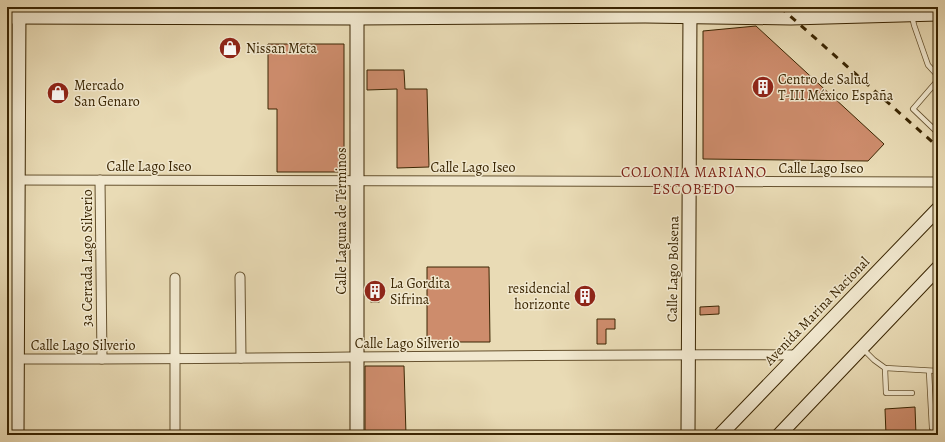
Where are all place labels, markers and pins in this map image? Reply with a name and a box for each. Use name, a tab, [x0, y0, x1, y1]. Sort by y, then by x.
shop icon: Nissan Meta	[217, 35, 243, 61]
place label: Nissan Meta	[246, 39, 318, 58]
place label: Centro de Salud T-III México España	[778, 70, 894, 105]
building icon: Centro de Salud T-III México España	[750, 74, 776, 100]
place label: Mercado San Genaro	[74, 76, 140, 111]
shop icon: Mercado San Genaro	[45, 80, 71, 106]
place label: La Gordita Sifrina	[390, 274, 451, 309]
building icon: La Gordita Sifrina	[362, 278, 388, 304]
place label: residencial horizonte	[508, 279, 571, 314]
building icon: residencial horizonte	[572, 283, 598, 309]

